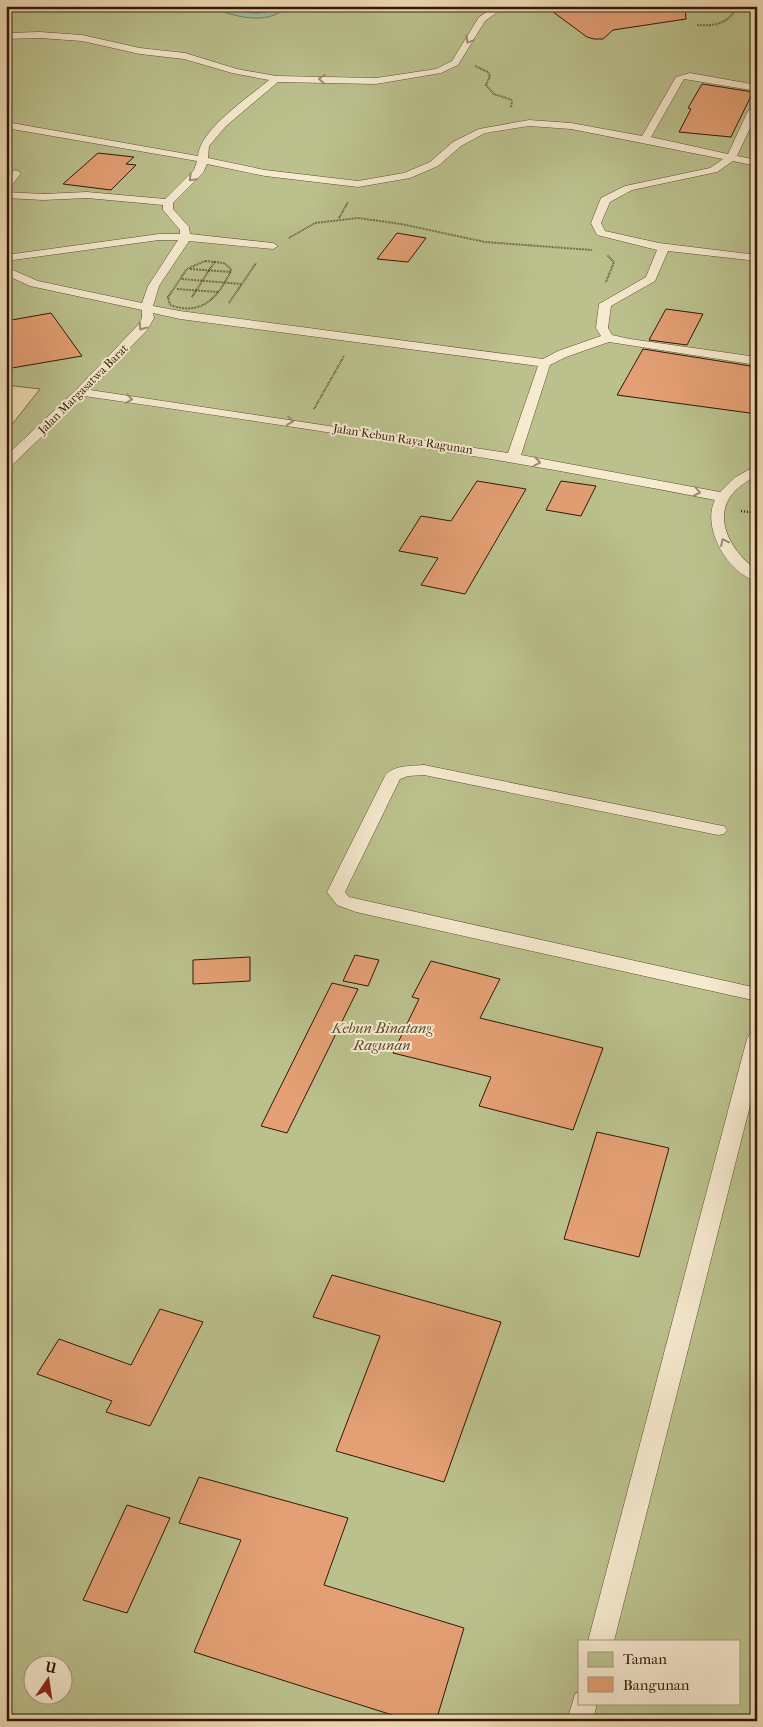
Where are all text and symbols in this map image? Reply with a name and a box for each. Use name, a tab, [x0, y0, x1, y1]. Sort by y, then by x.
one-way arrow	[466, 34, 476, 43]
one-way arrow	[318, 74, 326, 85]
one-way arrow	[189, 172, 198, 181]
one-way arrow	[139, 321, 148, 331]
street label: Jalan Margasatwa Barat	[34, 341, 131, 438]
one-way arrow	[126, 393, 134, 404]
one-way arrow	[287, 415, 295, 426]
street label: Jalan Kebun Raya Ragunan	[331, 421, 474, 457]
one-way arrow	[533, 456, 541, 467]
one-way arrow	[692, 486, 701, 497]
one-way arrow	[720, 538, 730, 547]
park label: Kebun Binatang Ragunan	[331, 1019, 433, 1054]
legend	[578, 1640, 740, 1704]
text: Taman	[623, 1650, 667, 1668]
north arrow	[22, 1654, 72, 1704]
text: U	[43, 1658, 58, 1677]
text: Bangunan	[623, 1676, 690, 1694]

